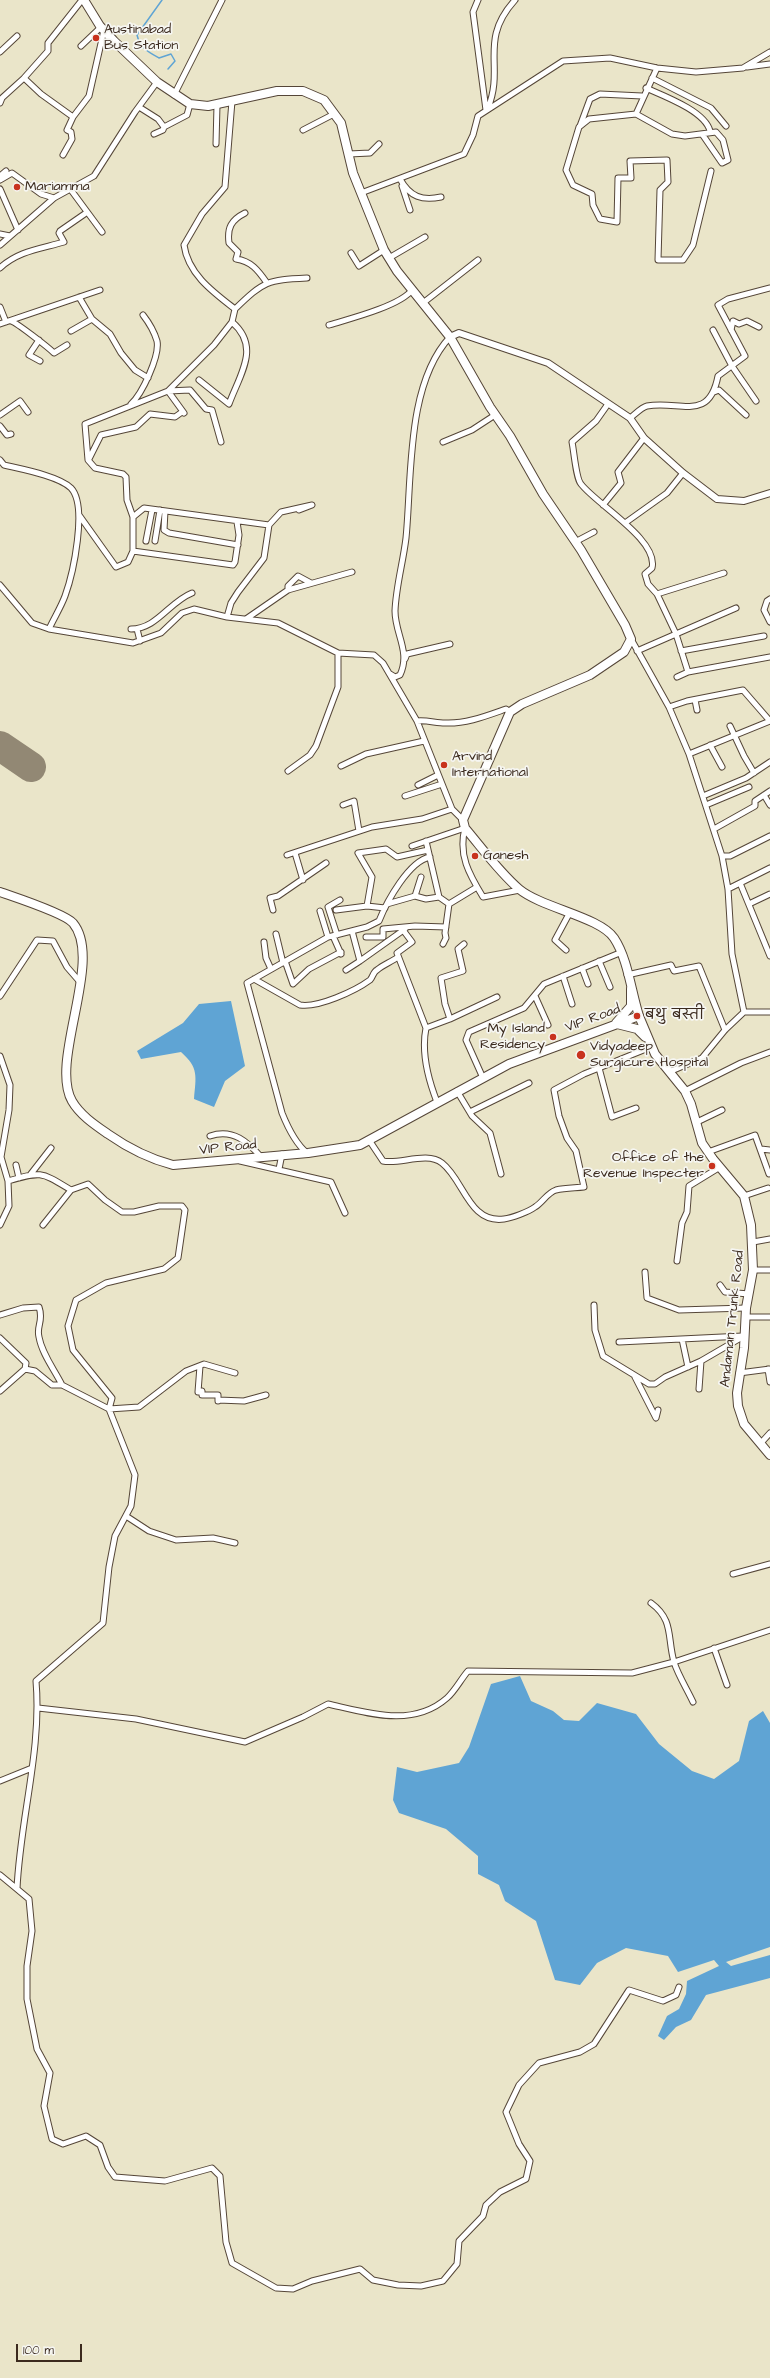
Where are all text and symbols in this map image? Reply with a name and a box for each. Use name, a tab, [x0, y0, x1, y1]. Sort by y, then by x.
place label: Austinabad Bus Station	[104, 22, 178, 54]
marker: Austinabad Bus Station	[91, 33, 101, 43]
place label: Mariamma	[25, 179, 90, 195]
marker: Mariamma	[12, 182, 22, 192]
place label: Arvind International	[452, 749, 528, 782]
marker: Arvind International	[439, 760, 449, 770]
place label: Ganesh	[483, 848, 528, 864]
marker: Ganesh	[470, 851, 480, 861]
street label: VIP Road	[563, 1001, 623, 1037]
place label: बथु बस्ती	[645, 1008, 704, 1024]
marker: बथु बस्ती	[632, 1011, 642, 1021]
place label: My Island Residency	[480, 1021, 545, 1054]
marker: My Island Residency	[548, 1032, 558, 1042]
place label: Vidyadeep Surgicure Hospital	[590, 1039, 708, 1072]
marker: Vidyadeep Surgicure Hospital	[575, 1049, 587, 1061]
street label: VIP Road	[198, 1137, 258, 1159]
place label: Office of the Revenue Inspecter	[583, 1150, 704, 1182]
marker: Office of the Revenue Inspecter	[707, 1161, 717, 1171]
street label: Andaman Trunk Road	[717, 1250, 749, 1388]
scale bar	[18, 2336, 84, 2362]
text: 100 m	[23, 2342, 54, 2359]

